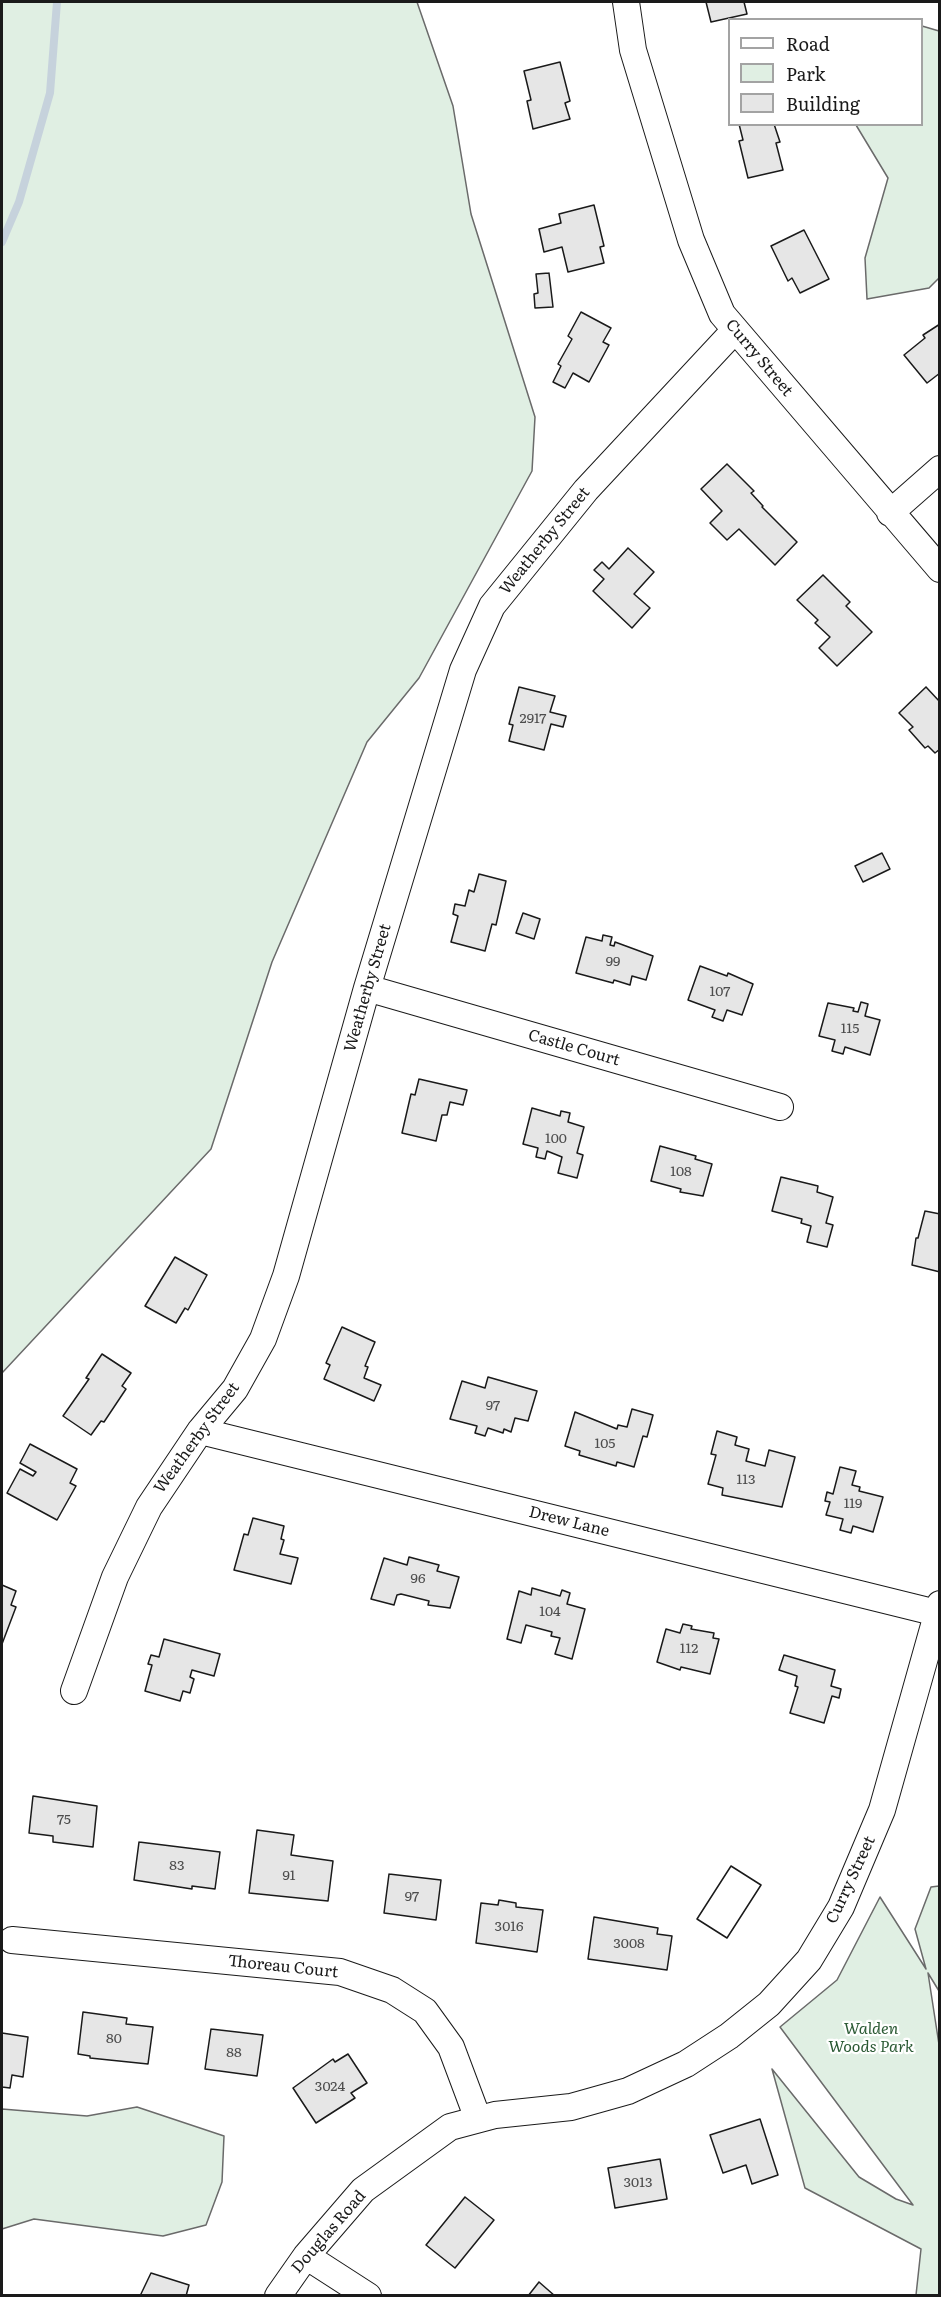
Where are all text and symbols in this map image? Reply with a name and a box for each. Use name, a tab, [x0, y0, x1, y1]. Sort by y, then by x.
legend	[728, 18, 923, 126]
text: Road	[786, 30, 830, 57]
text: Park	[786, 60, 825, 87]
text: Building	[786, 90, 860, 117]
street label: Curry Street	[721, 316, 797, 400]
street label: Weatherby Street	[496, 483, 594, 599]
house number: 2917	[520, 711, 546, 727]
street label: Weatherby Street	[341, 922, 395, 1054]
house number: 99	[606, 954, 620, 970]
house number: 107	[710, 984, 730, 1000]
house number: 115	[841, 1021, 859, 1037]
street label: Castle Court	[526, 1026, 622, 1070]
house number: 100	[545, 1131, 567, 1147]
house number: 108	[670, 1164, 692, 1180]
street label: Weatherby Street	[150, 1379, 244, 1497]
house number: 97	[486, 1398, 500, 1414]
house number: 105	[595, 1436, 615, 1452]
house number: 113	[737, 1472, 755, 1488]
house number: 119	[844, 1496, 862, 1512]
street label: Drew Lane	[527, 1503, 611, 1541]
house number: 96	[411, 1571, 425, 1587]
house number: 104	[539, 1604, 561, 1620]
house number: 112	[680, 1641, 698, 1657]
house number: 75	[57, 1812, 71, 1828]
street label: Curry Street	[822, 1833, 880, 1927]
house number: 83	[169, 1858, 185, 1874]
house number: 91	[282, 1868, 296, 1884]
house number: 97	[405, 1889, 419, 1905]
house number: 3016	[495, 1919, 523, 1935]
house number: 3008	[613, 1936, 645, 1952]
street label: Thoreau Court	[227, 1952, 339, 1982]
park label: Walden Woods Park	[828, 2019, 914, 2057]
house number: 80	[106, 2031, 122, 2047]
house number: 88	[226, 2045, 242, 2061]
house number: 3024	[315, 2079, 345, 2095]
house number: 3013	[624, 2175, 652, 2191]
street label: Douglas Road	[288, 2187, 370, 2277]

